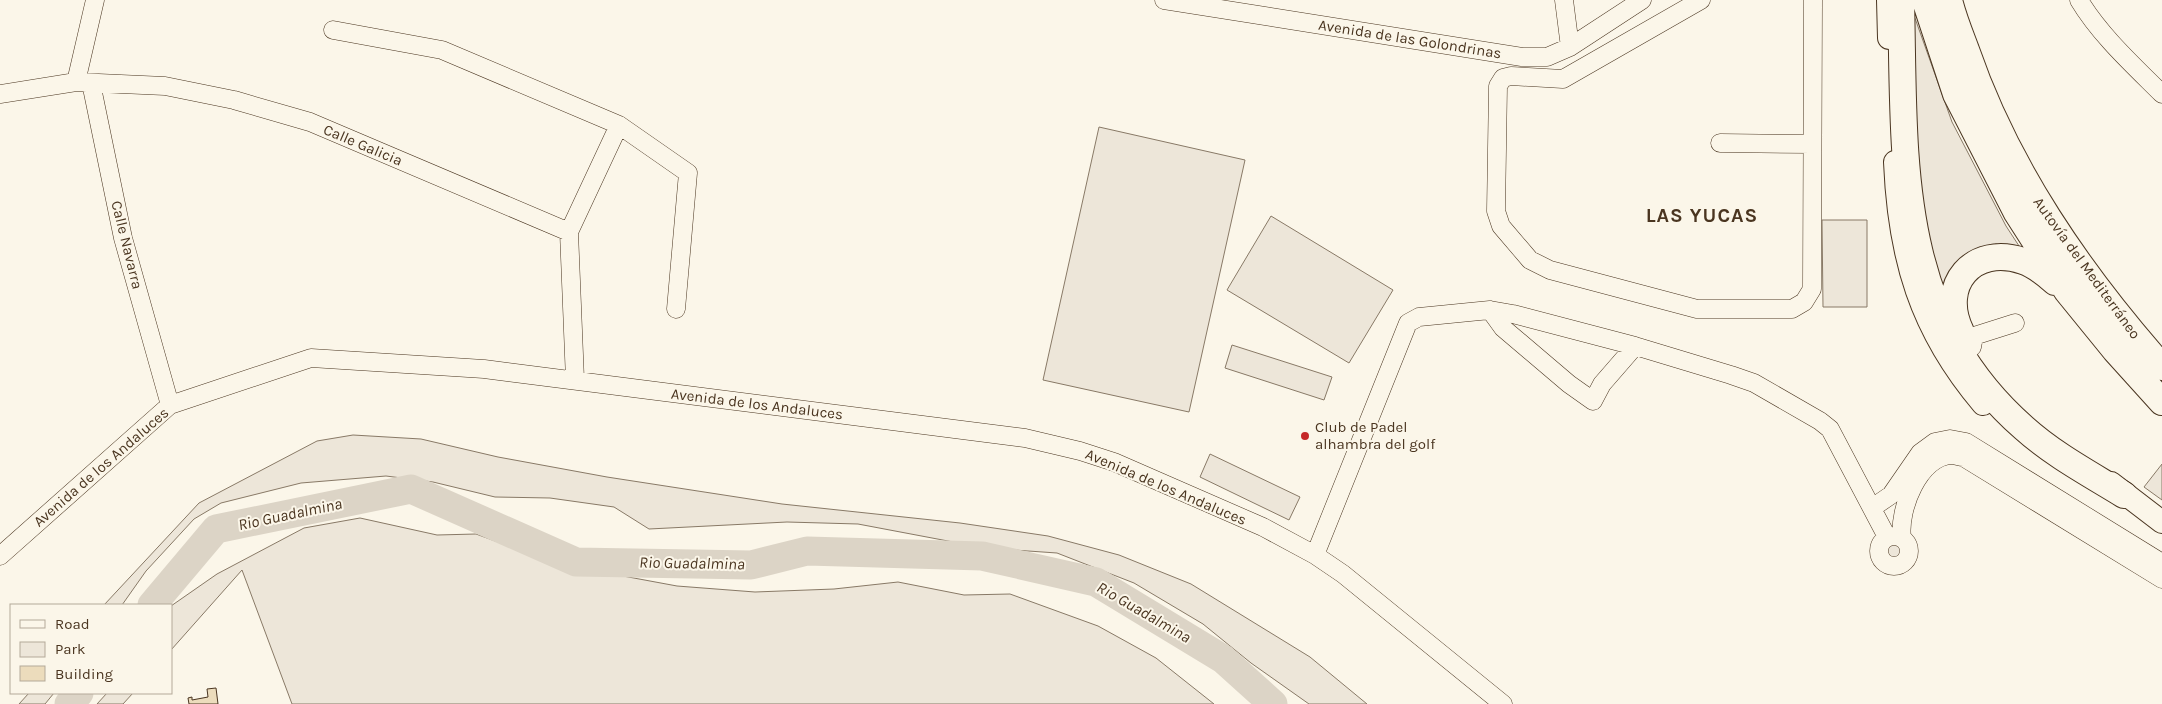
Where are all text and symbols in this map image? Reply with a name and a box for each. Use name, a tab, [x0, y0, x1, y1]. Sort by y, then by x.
street label: Avenida de las Golondrinas	[1317, 16, 1503, 62]
street label: Calle Galicia	[321, 120, 405, 170]
street label: Autovía del Mediterráneo	[2029, 194, 2145, 342]
street label: Calle Navarra	[107, 199, 147, 291]
district label: LAS YUCAS	[1646, 204, 1758, 227]
street label: Avenida de los Andaluces	[670, 385, 844, 423]
street label: Avenida de los Andaluces	[30, 403, 172, 531]
place label: Club de Padel alhambra del golf	[1315, 418, 1436, 453]
marker: Club de Padel alhambra del golf	[1299, 430, 1311, 442]
street label: Avenida de los Andaluces	[1083, 445, 1249, 529]
water label: Rio Guadalmina	[236, 494, 344, 534]
water label: Rio Guadalmina	[639, 553, 745, 573]
water label: Rio Guadalmina	[1093, 577, 1195, 647]
legend	[10, 604, 172, 694]
text: Road	[55, 615, 90, 633]
text: Park	[55, 640, 85, 658]
text: Building	[55, 665, 113, 683]

